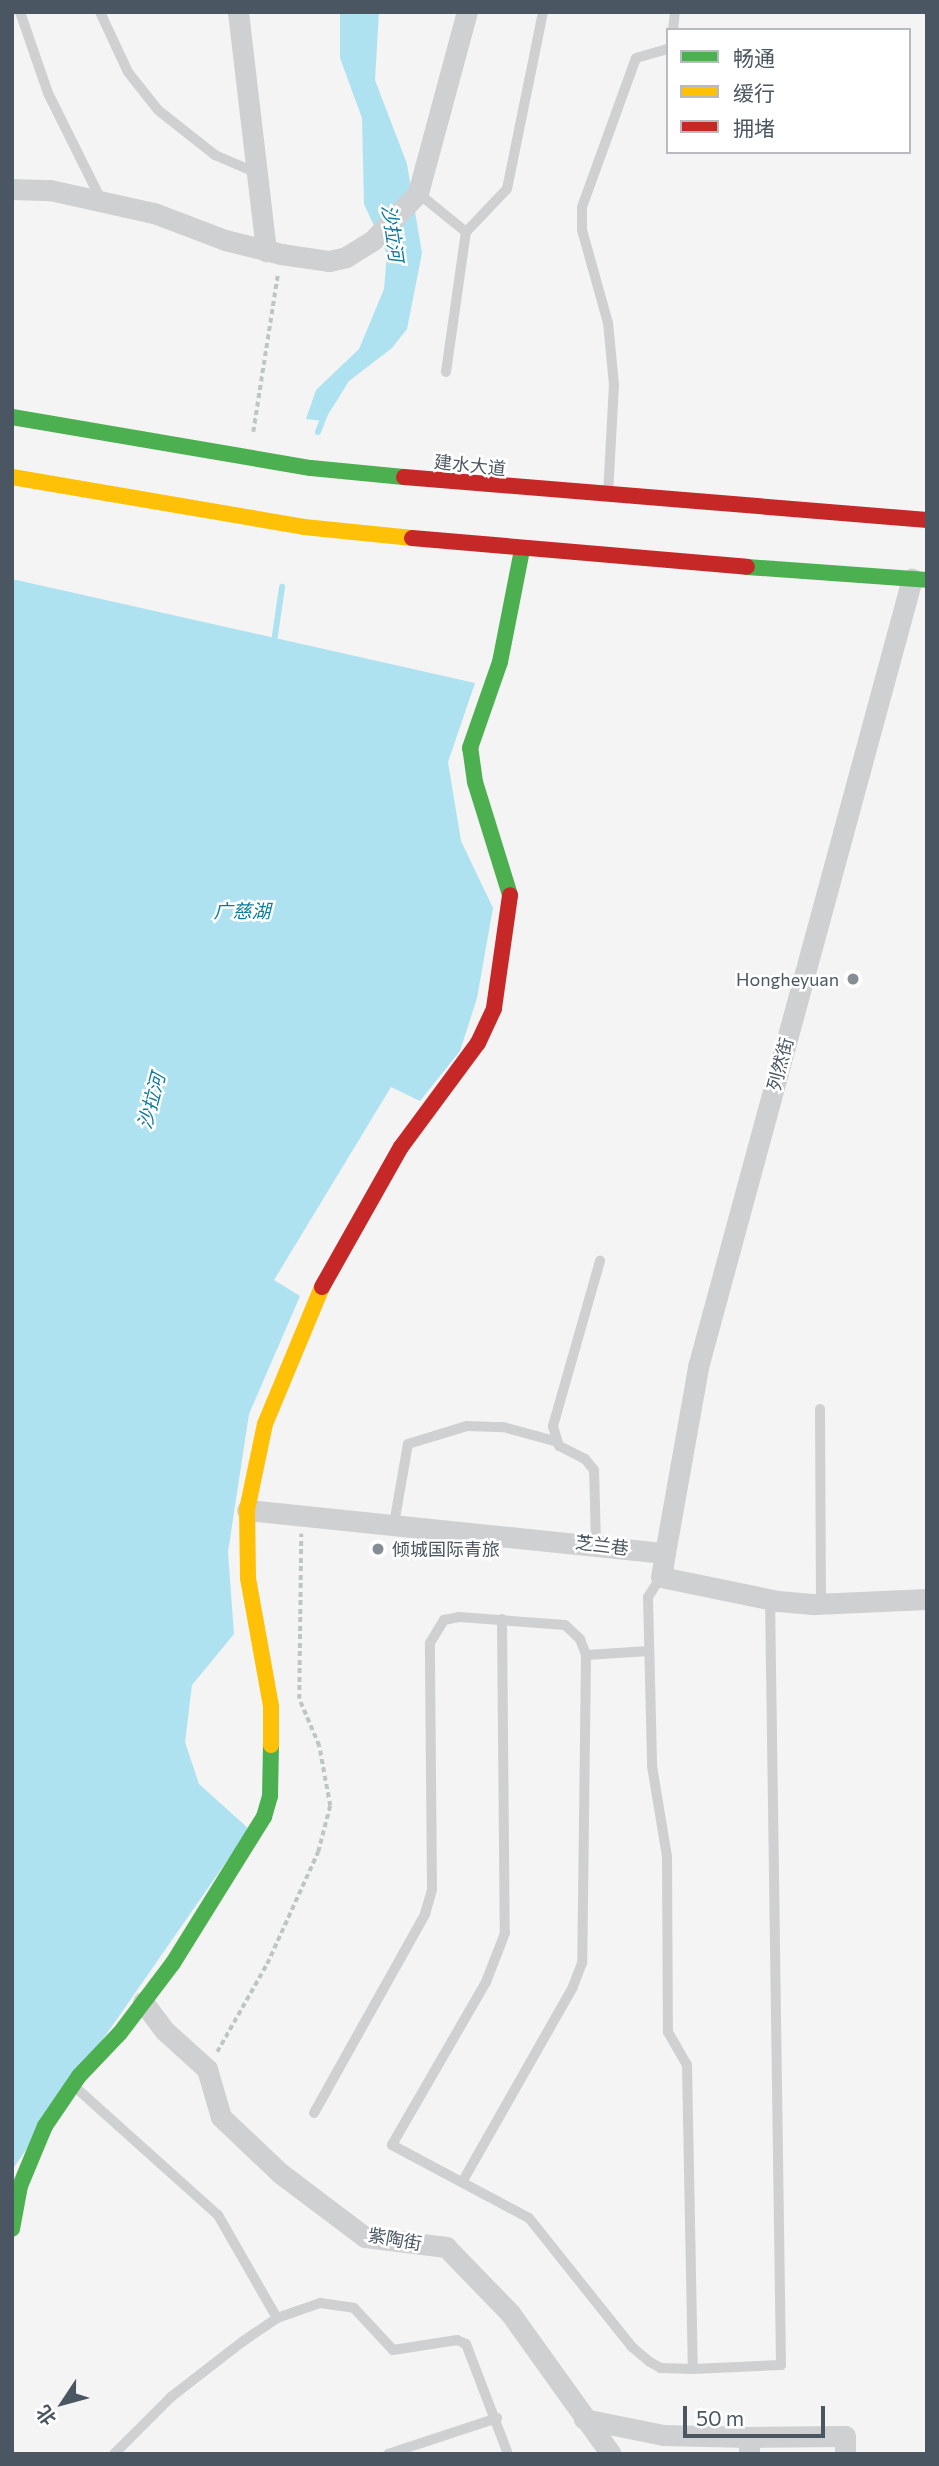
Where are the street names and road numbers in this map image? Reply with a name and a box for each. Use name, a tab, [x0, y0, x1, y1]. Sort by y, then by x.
street label: 建水大道	[433, 450, 507, 480]
street label: 列然街	[763, 1035, 797, 1093]
street label: 芝兰巷	[574, 1531, 630, 1559]
street label: 紫陶街	[367, 2224, 423, 2254]

